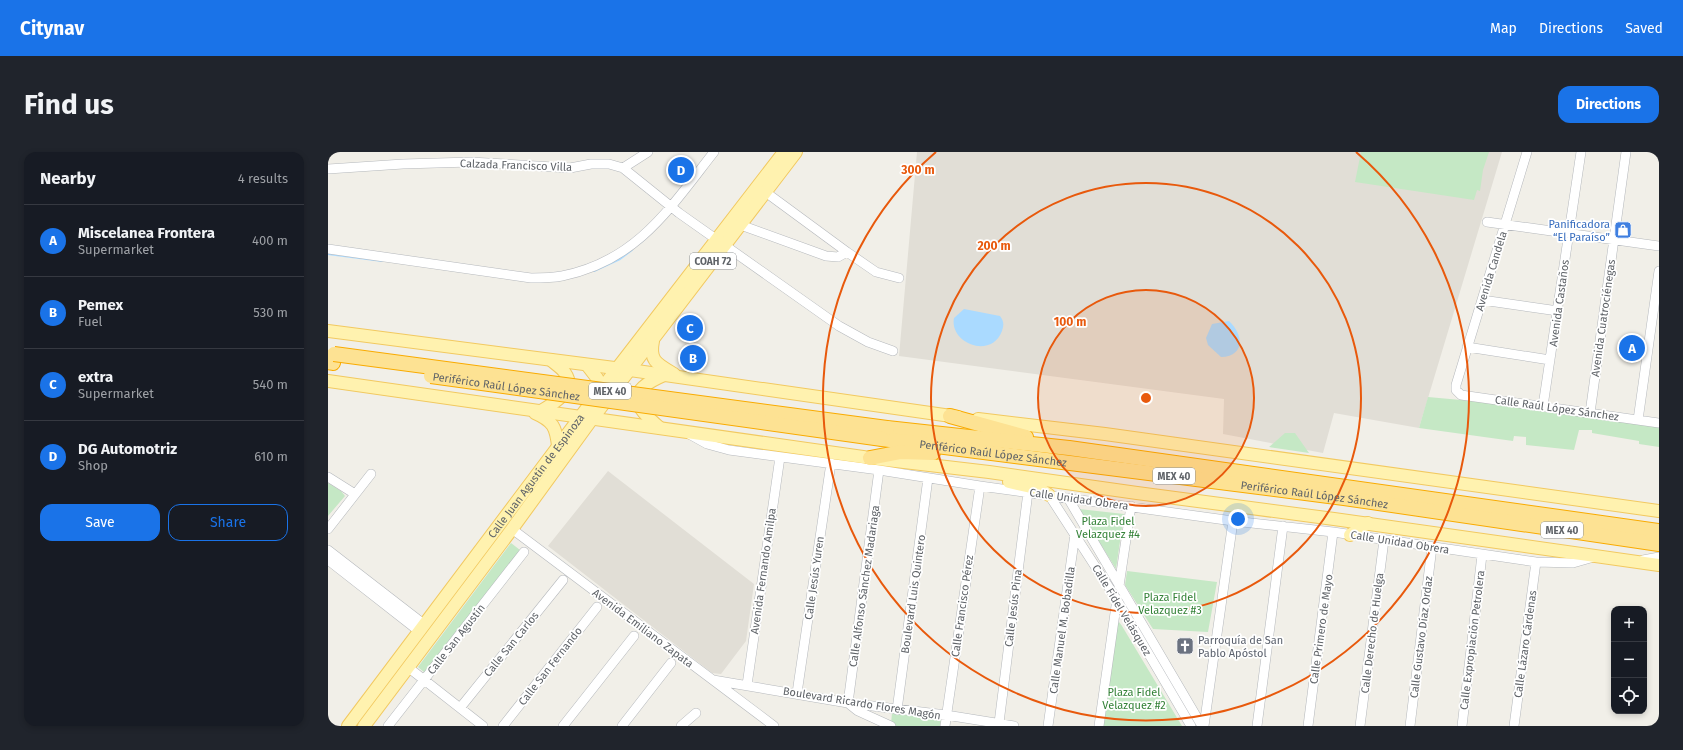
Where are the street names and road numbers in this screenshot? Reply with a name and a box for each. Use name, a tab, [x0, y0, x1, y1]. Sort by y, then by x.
street label: Calzada Francisco Villa	[460, 157, 572, 174]
street label: Avenida Candela	[1473, 230, 1510, 313]
road number: COAH 72	[690, 253, 736, 269]
street label: Avenida Cuatrociénegas	[1589, 258, 1618, 378]
street label: Avenida Castaños	[1547, 259, 1572, 347]
street label: Periférico Raúl López Sánchez	[432, 370, 581, 404]
road number: MEX 40	[589, 383, 631, 399]
street label: Calle Raúl López Sánchez	[1494, 393, 1620, 424]
street label: Calle Juan Agustín de Espinoza	[486, 411, 587, 541]
street label: Periférico Raúl López Sánchez	[919, 438, 1068, 470]
road number: MEX 40	[1153, 468, 1195, 484]
street label: Periférico Raúl López Sánchez	[1240, 479, 1389, 511]
street label: Calle Unidad Obrera	[1029, 486, 1129, 513]
street label: Calle Alfonso Sánchez Madariaga	[847, 504, 882, 668]
street label: Avenida Fernando Amilpa	[748, 507, 779, 635]
road number: MEX 40	[1541, 522, 1583, 538]
street label: Calle Unidad Obrera	[1350, 528, 1450, 557]
street label: Boulevard Luis Quintero	[899, 534, 928, 654]
street label: Calle Jesús Yuren	[802, 535, 827, 621]
street label: Calle Francisco Pérez	[949, 554, 976, 658]
street label: Calle Fidel Velásquez	[1089, 562, 1154, 658]
street label: Calle Manuel M. Bobadilla	[1047, 566, 1078, 695]
street label: Calle Jesús Pina	[1002, 569, 1025, 648]
street label: Calle Expropiación Petrolera	[1457, 570, 1488, 711]
street label: Calle Derecho de Huelga	[1359, 572, 1386, 694]
street label: Calle Primero de Mayo	[1307, 573, 1336, 685]
street label: Calle Gustavo Díaz Ordaz	[1408, 575, 1435, 699]
street label: Avenida Emiliano Zapata	[590, 586, 696, 671]
street label: Calle Lázaro Cárdenas	[1512, 589, 1539, 699]
street label: Calle San Agustín	[425, 602, 488, 677]
street label: Calle San Carlos	[481, 609, 541, 679]
street label: Calle San Fernando	[516, 625, 585, 708]
street label: Boulevard Ricardo Flores Magón	[782, 685, 942, 722]

